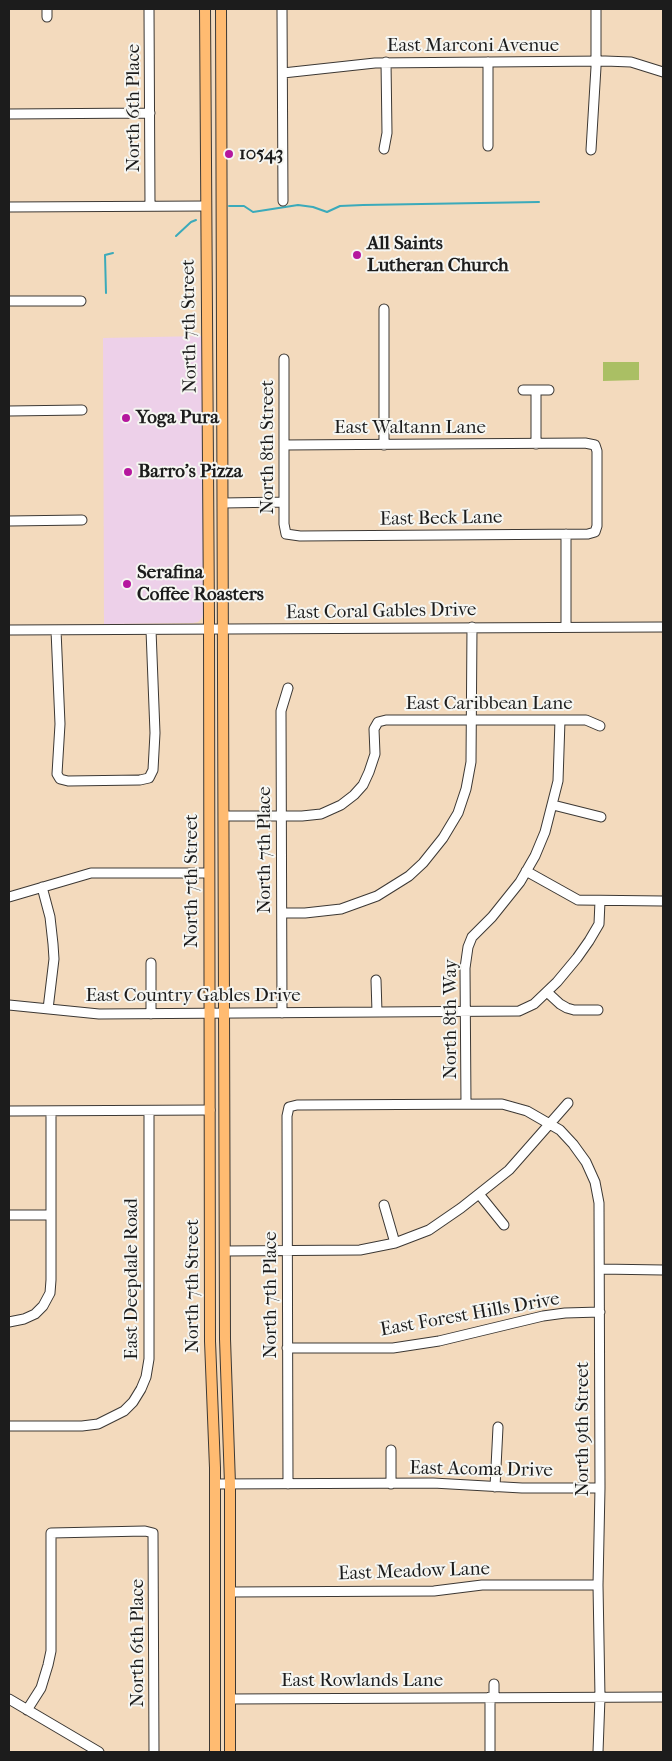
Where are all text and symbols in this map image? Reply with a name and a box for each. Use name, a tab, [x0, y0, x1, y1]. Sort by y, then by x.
street label: East Marconi Avenue	[387, 35, 559, 57]
street label: North 6th Place	[123, 44, 145, 172]
place label: 10543	[239, 143, 283, 165]
marker: 10543	[223, 148, 235, 160]
place label: All Saints Lutheran Church	[367, 233, 509, 277]
marker: All Saints Lutheran Church	[351, 249, 363, 261]
street label: North 7th Street	[177, 259, 203, 393]
street label: North 8th Street	[257, 380, 279, 514]
place label: Yoga Pura	[136, 407, 219, 429]
marker: Yoga Pura	[120, 412, 132, 424]
street label: East Waltann Lane	[334, 417, 486, 439]
place label: Barro's Pizza	[138, 461, 243, 483]
marker: Barro's Pizza	[122, 466, 134, 478]
street label: East Beck Lane	[379, 507, 503, 531]
place label: Serafina Coffee Roasters	[137, 562, 264, 606]
marker: Serafina Coffee Roasters	[121, 578, 133, 590]
street label: East Coral Gables Drive	[285, 599, 477, 625]
street label: East Caribbean Lane	[405, 693, 573, 715]
street label: North 7th Place	[254, 786, 276, 914]
street label: North 7th Street	[181, 814, 203, 948]
street label: North 8th Way	[440, 959, 462, 1079]
street label: East Country Gables Drive	[85, 985, 301, 1007]
street label: East Deepdale Road	[121, 1198, 143, 1360]
street label: North 7th Street	[182, 1219, 204, 1353]
street label: North 7th Place	[260, 1231, 282, 1359]
street label: East Forest Hills Drive	[379, 1288, 561, 1342]
street label: North 9th Street	[572, 1362, 594, 1496]
street label: East Acoma Drive	[409, 1457, 553, 1483]
street label: East Meadow Lane	[338, 1558, 490, 1586]
street label: North 6th Place	[127, 1579, 149, 1707]
street label: East Rowlands Lane	[281, 1670, 443, 1692]

